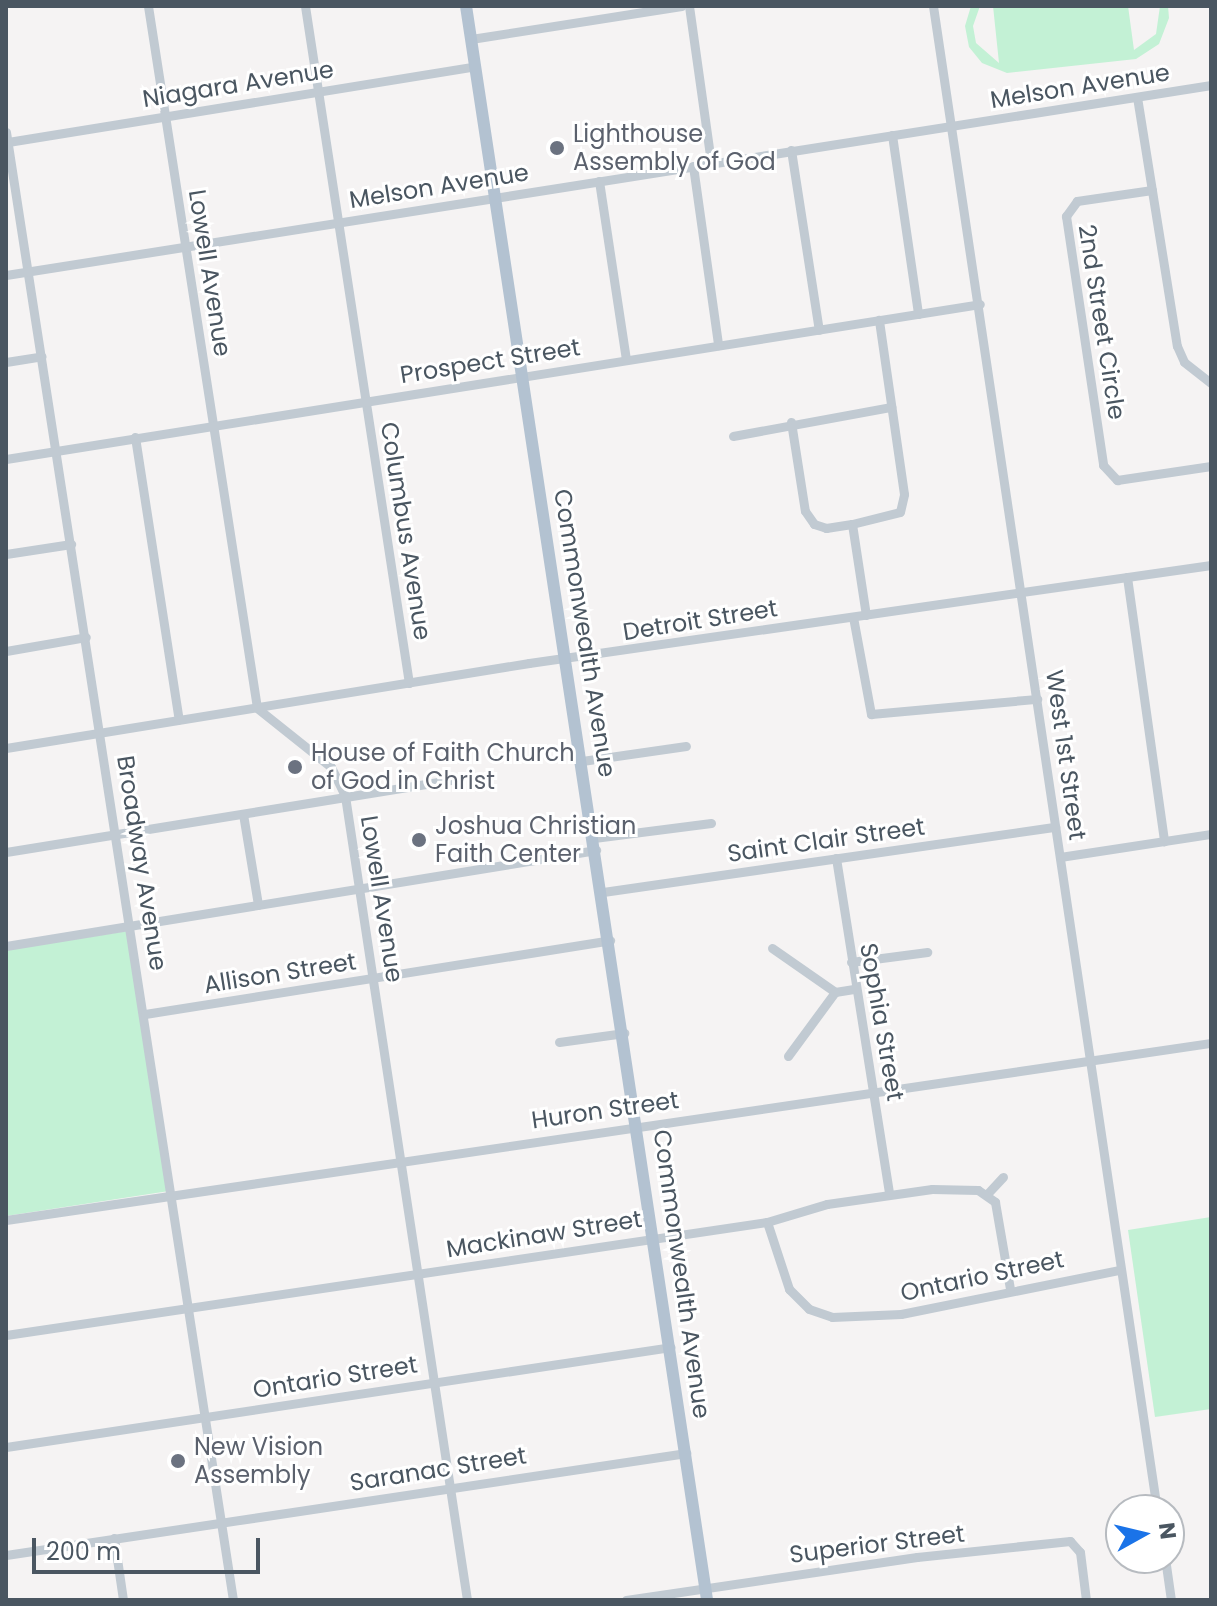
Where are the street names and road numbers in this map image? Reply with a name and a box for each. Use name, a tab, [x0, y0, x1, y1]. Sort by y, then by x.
street label: Niagara Avenue	[140, 55, 336, 113]
street label: Melson Avenue	[988, 58, 1172, 114]
street label: Melson Avenue	[347, 158, 531, 214]
street label: Lowell Avenue	[183, 187, 237, 359]
street label: 2nd Street Circle	[1072, 222, 1132, 422]
street label: Prospect Street	[398, 333, 582, 389]
street label: Columbus Avenue	[375, 420, 437, 642]
street label: Commonwealth Avenue	[548, 487, 622, 779]
street label: Detroit Street	[621, 594, 779, 646]
street label: West 1st Street	[1040, 668, 1092, 842]
street label: Broadway Avenue	[111, 753, 173, 973]
street label: Saint Clair Street	[726, 812, 926, 868]
street label: Lowell Avenue	[355, 813, 409, 985]
street label: Sophia Street	[854, 941, 910, 1103]
street label: Allison Street	[202, 947, 358, 999]
street label: Huron Street	[530, 1085, 680, 1135]
street label: Commonwealth Avenue	[647, 1128, 717, 1420]
street label: Mackinaw Street	[444, 1204, 644, 1264]
street label: Ontario Street	[898, 1245, 1066, 1307]
street label: Ontario Street	[251, 1350, 419, 1404]
street label: Saranac Street	[348, 1441, 528, 1497]
street label: Superior Street	[788, 1519, 966, 1569]

